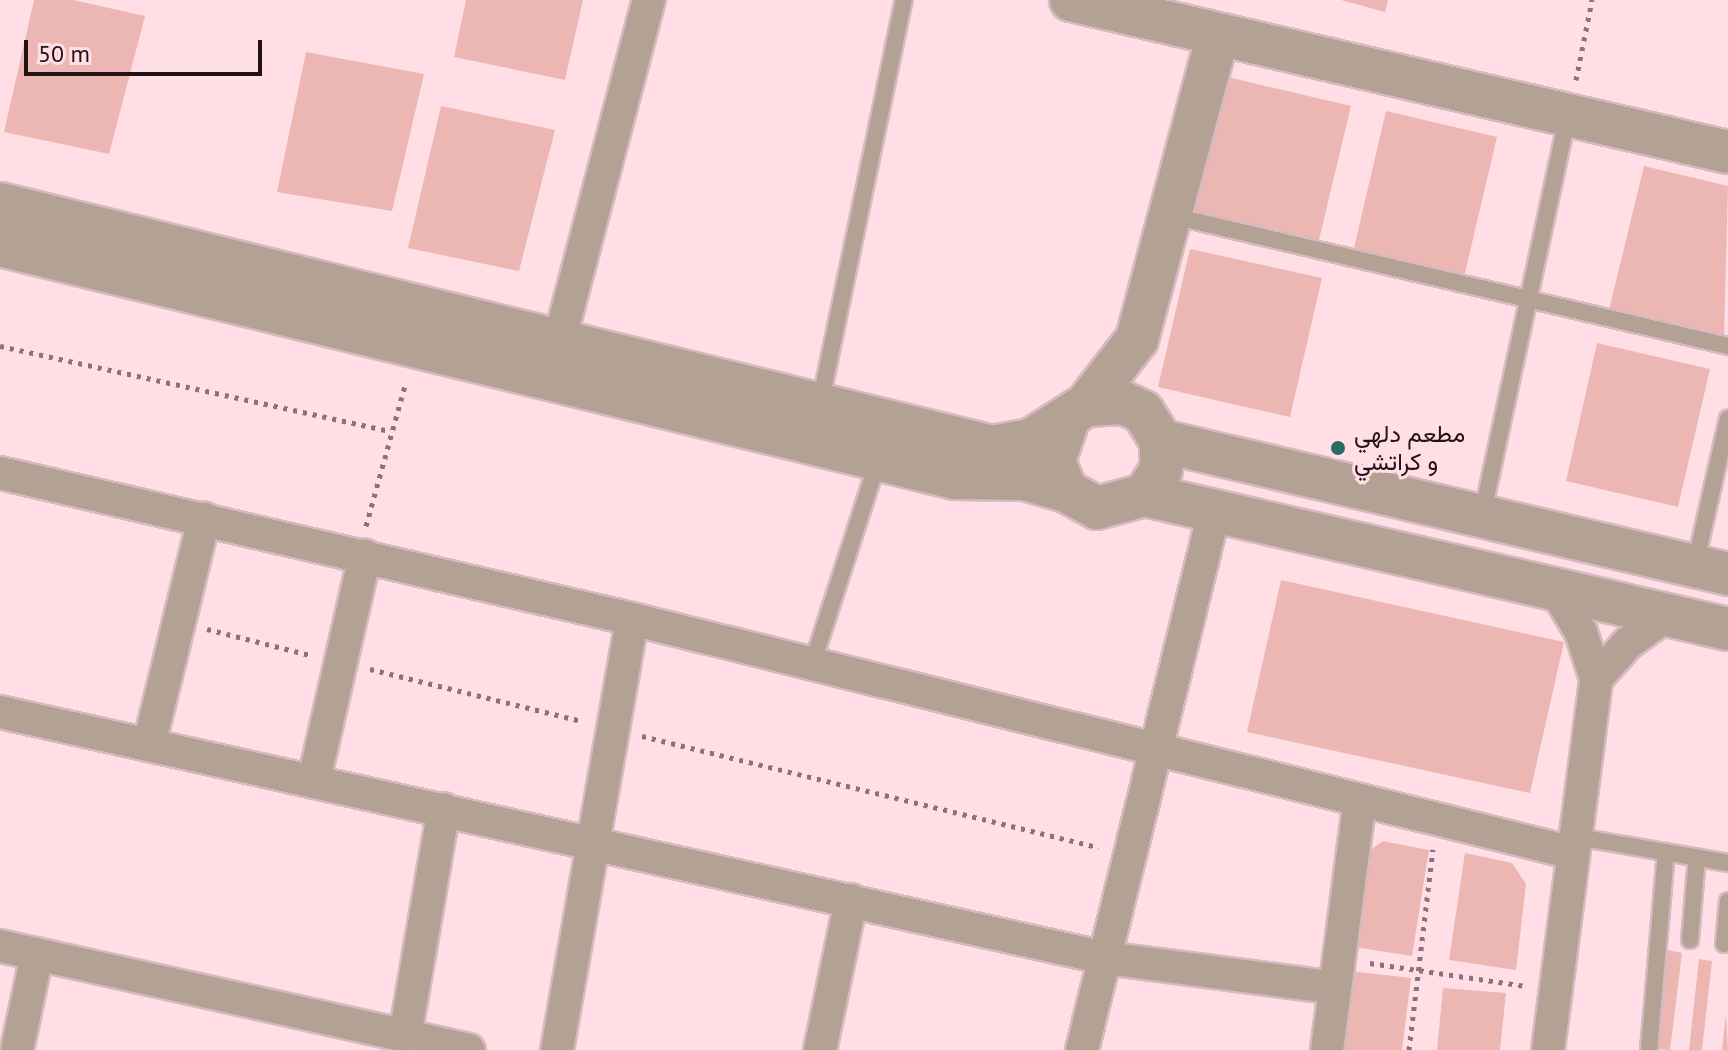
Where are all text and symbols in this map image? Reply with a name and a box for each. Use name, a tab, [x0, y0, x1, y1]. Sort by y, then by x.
scale bar	[28, 24, 266, 74]
text: 50 m	[38, 38, 90, 69]
place label: مطعم دلهي و كراتشي	[1354, 420, 1465, 476]
marker: مطعم دلهي و كراتشي	[1329, 439, 1347, 457]

